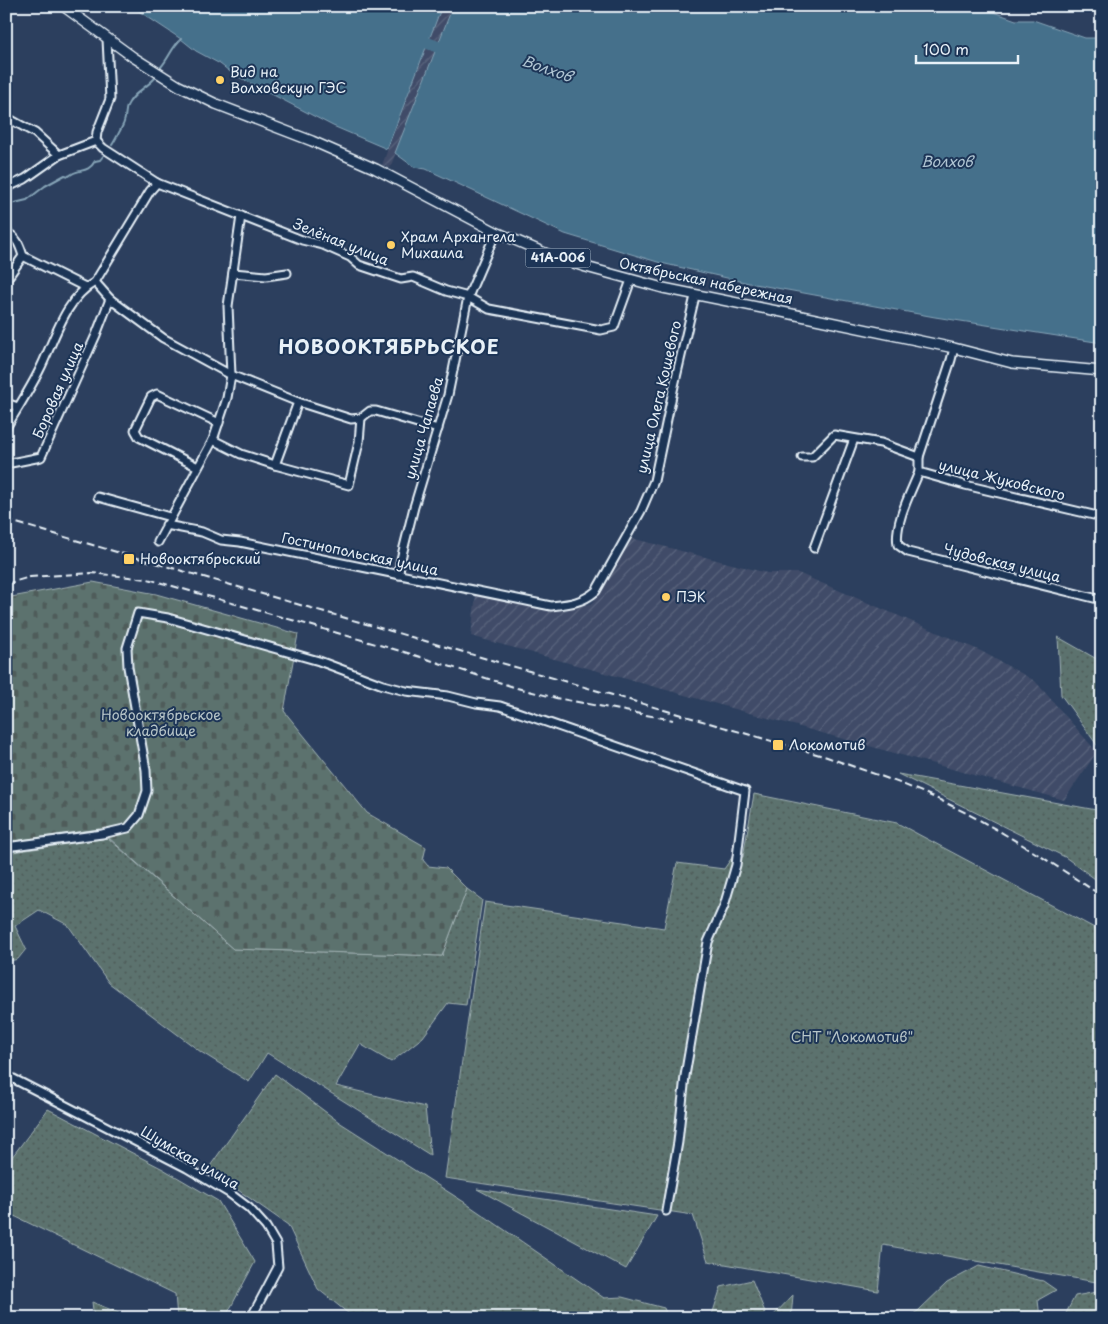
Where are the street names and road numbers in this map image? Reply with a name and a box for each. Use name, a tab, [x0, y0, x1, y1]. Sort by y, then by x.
street label: Зелёная улица	[290, 213, 392, 270]
road number: 41А-006	[526, 248, 590, 268]
street label: Октябрьская набережная	[617, 252, 795, 309]
street label: улица Олега Кошевого	[631, 318, 686, 475]
street label: Боровая улица	[27, 338, 88, 441]
street label: улица Чапаева	[399, 374, 448, 482]
street label: улица Жуковского	[937, 454, 1068, 505]
street label: Гостинопольская улица	[280, 527, 441, 580]
street label: Чудовская улица	[941, 538, 1063, 587]
street label: Шумская улица	[137, 1121, 244, 1194]

